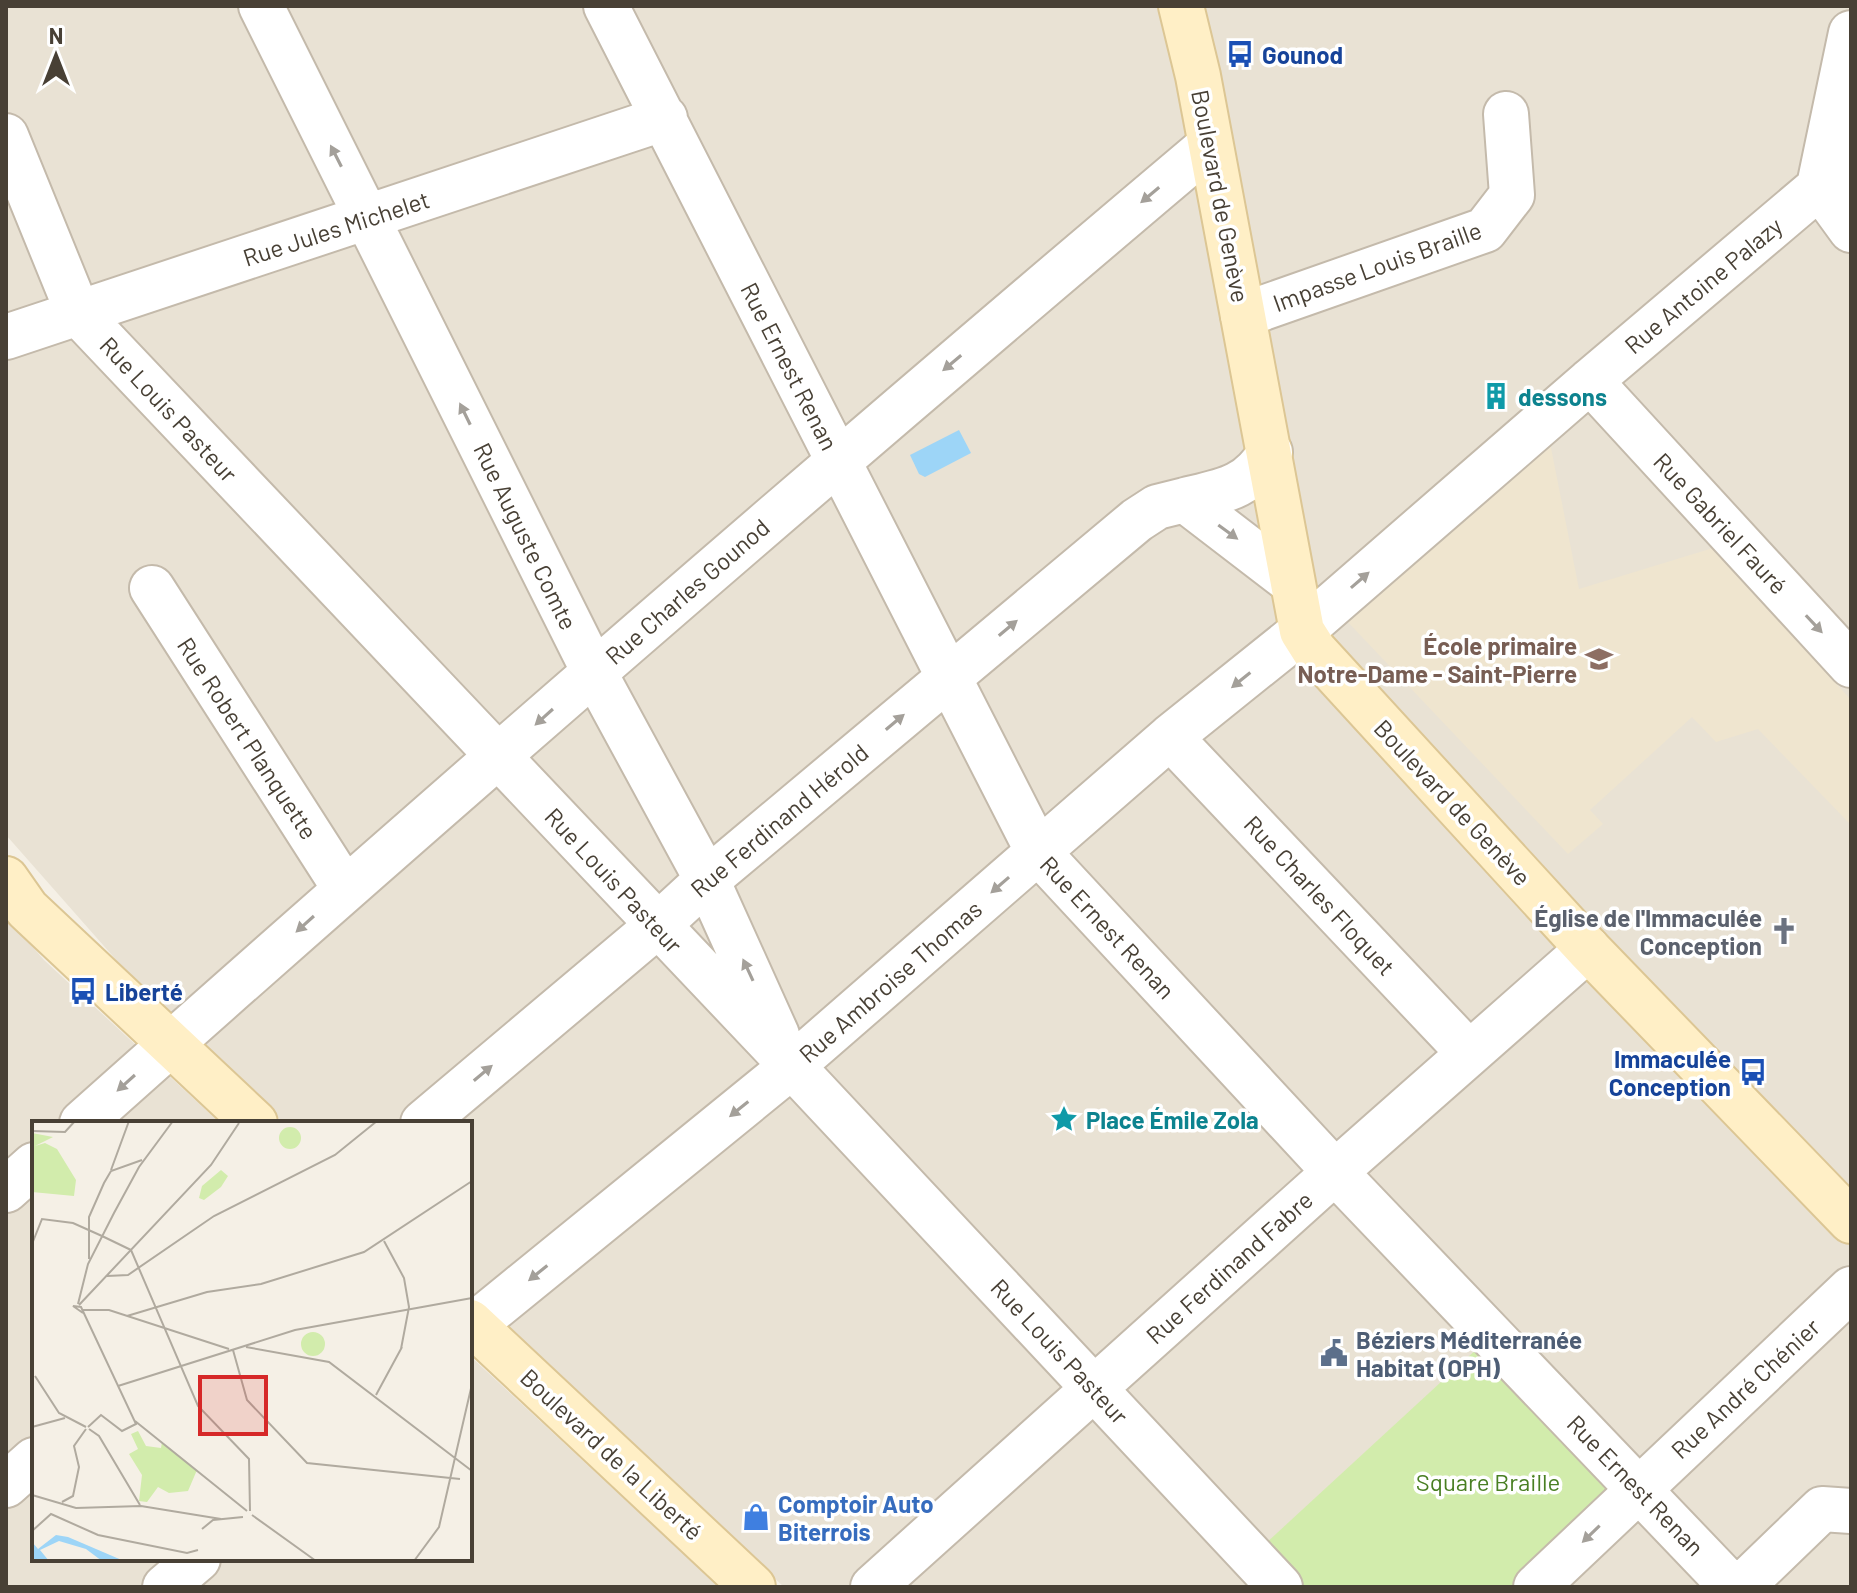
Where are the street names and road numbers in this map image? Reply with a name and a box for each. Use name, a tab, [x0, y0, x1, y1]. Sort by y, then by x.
street label: Boulevard de Genève	[1186, 87, 1256, 305]
street label: Rue Jules Michelet	[239, 184, 433, 272]
street label: Rue Antoine Palazy	[1618, 211, 1788, 359]
street label: Impasse Louis Braille	[1269, 215, 1485, 317]
street label: Rue Ernest Renan	[735, 277, 845, 455]
street label: Rue Louis Pasteur	[94, 330, 244, 488]
street label: Rue Auguste Comte	[468, 438, 584, 634]
street label: Rue Gabriel Fauré	[1648, 446, 1794, 600]
street label: Rue Charles Gounod	[599, 512, 775, 670]
street label: Rue Robert Planquette	[172, 632, 324, 844]
street label: Boulevard de Genève	[1369, 713, 1537, 891]
street label: Rue Ferdinand Hérold	[684, 737, 874, 903]
street label: Rue Louis Pasteur	[539, 801, 689, 959]
street label: Rue Charles Floquet	[1239, 809, 1401, 981]
street label: Rue Ernest Renan	[1035, 850, 1181, 1004]
street label: Rue Ambroise Thomas	[793, 894, 987, 1068]
street label: Rue Ferdinand Fabre	[1140, 1185, 1318, 1349]
street label: Rue Louis Pasteur	[985, 1272, 1135, 1430]
street label: Rue André Chénier	[1665, 1312, 1825, 1464]
street label: Boulevard de la Liberté	[515, 1362, 709, 1546]
street label: Rue Ernest Renan	[1562, 1409, 1710, 1561]

